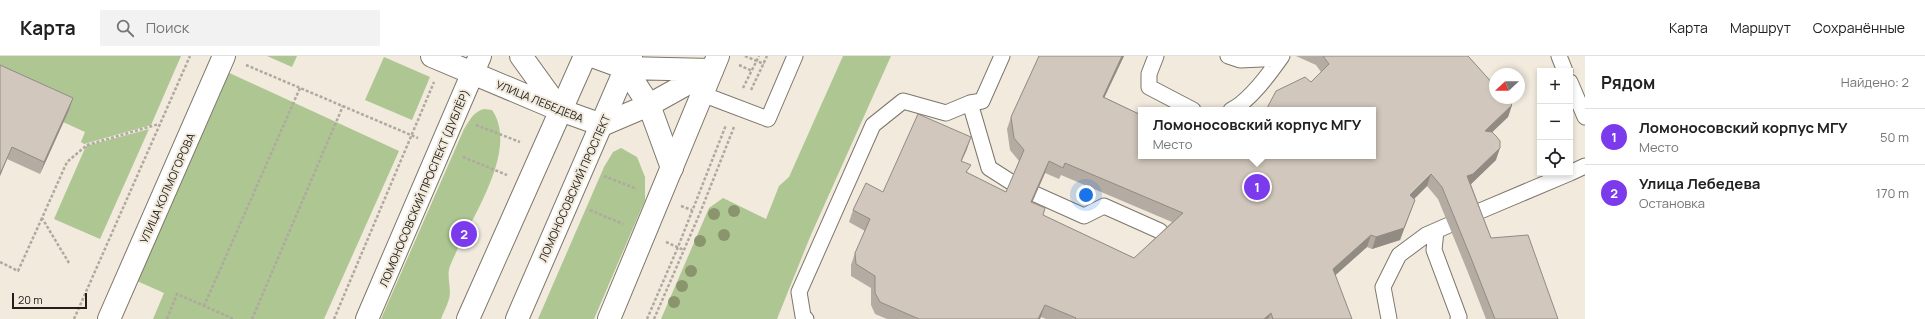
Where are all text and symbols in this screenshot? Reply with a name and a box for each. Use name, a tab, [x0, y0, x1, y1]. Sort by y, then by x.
search box	[100, 10, 380, 46]
text: Карта	[20, 15, 76, 41]
icon: search	[114, 17, 136, 39]
text: Поиск	[146, 17, 189, 38]
text: Карта	[1669, 18, 1708, 37]
text: Маршрут	[1730, 18, 1791, 37]
text: Сохранённые	[1813, 18, 1905, 37]
north arrow	[1489, 68, 1525, 104]
map controls	[1537, 68, 1573, 176]
button: +	[1537, 68, 1573, 104]
text: Рядом	[1601, 71, 1655, 94]
text: Найдено: 2	[1841, 73, 1909, 91]
street label: УЛИЦА ЛЕБЕДЕВА	[494, 77, 586, 125]
street label: ЛОМОНОСОВСКИЙ ПРОСПЕКТ (ДУБЛЁР)	[376, 87, 472, 289]
button: −	[1537, 104, 1573, 140]
popup	[1138, 107, 1376, 159]
street label: ЛОМОНОСОВСКИЙ ПРОСПЕКТ	[535, 112, 613, 264]
text: Ломоносовский корпус МГУ	[1153, 114, 1361, 135]
text: Ломоносовский корпус МГУ	[1639, 117, 1848, 138]
text: 1	[1611, 128, 1617, 146]
text: 50 m	[1880, 128, 1909, 146]
street label: УЛИЦА КОЛМОГОРОВА	[136, 130, 198, 246]
text: Место	[1153, 135, 1192, 153]
text: Место	[1639, 138, 1679, 156]
button: locate	[1537, 140, 1573, 176]
pin: 1	[1244, 172, 1270, 202]
text: Улица Лебедева	[1639, 173, 1760, 194]
text: 2	[1610, 184, 1618, 202]
text: 170 m	[1876, 184, 1909, 202]
your location	[1076, 185, 1096, 205]
text: Остановка	[1639, 194, 1705, 212]
pin: 2	[451, 219, 477, 249]
scale bar	[12, 291, 87, 310]
text: 20 m	[18, 292, 43, 307]

